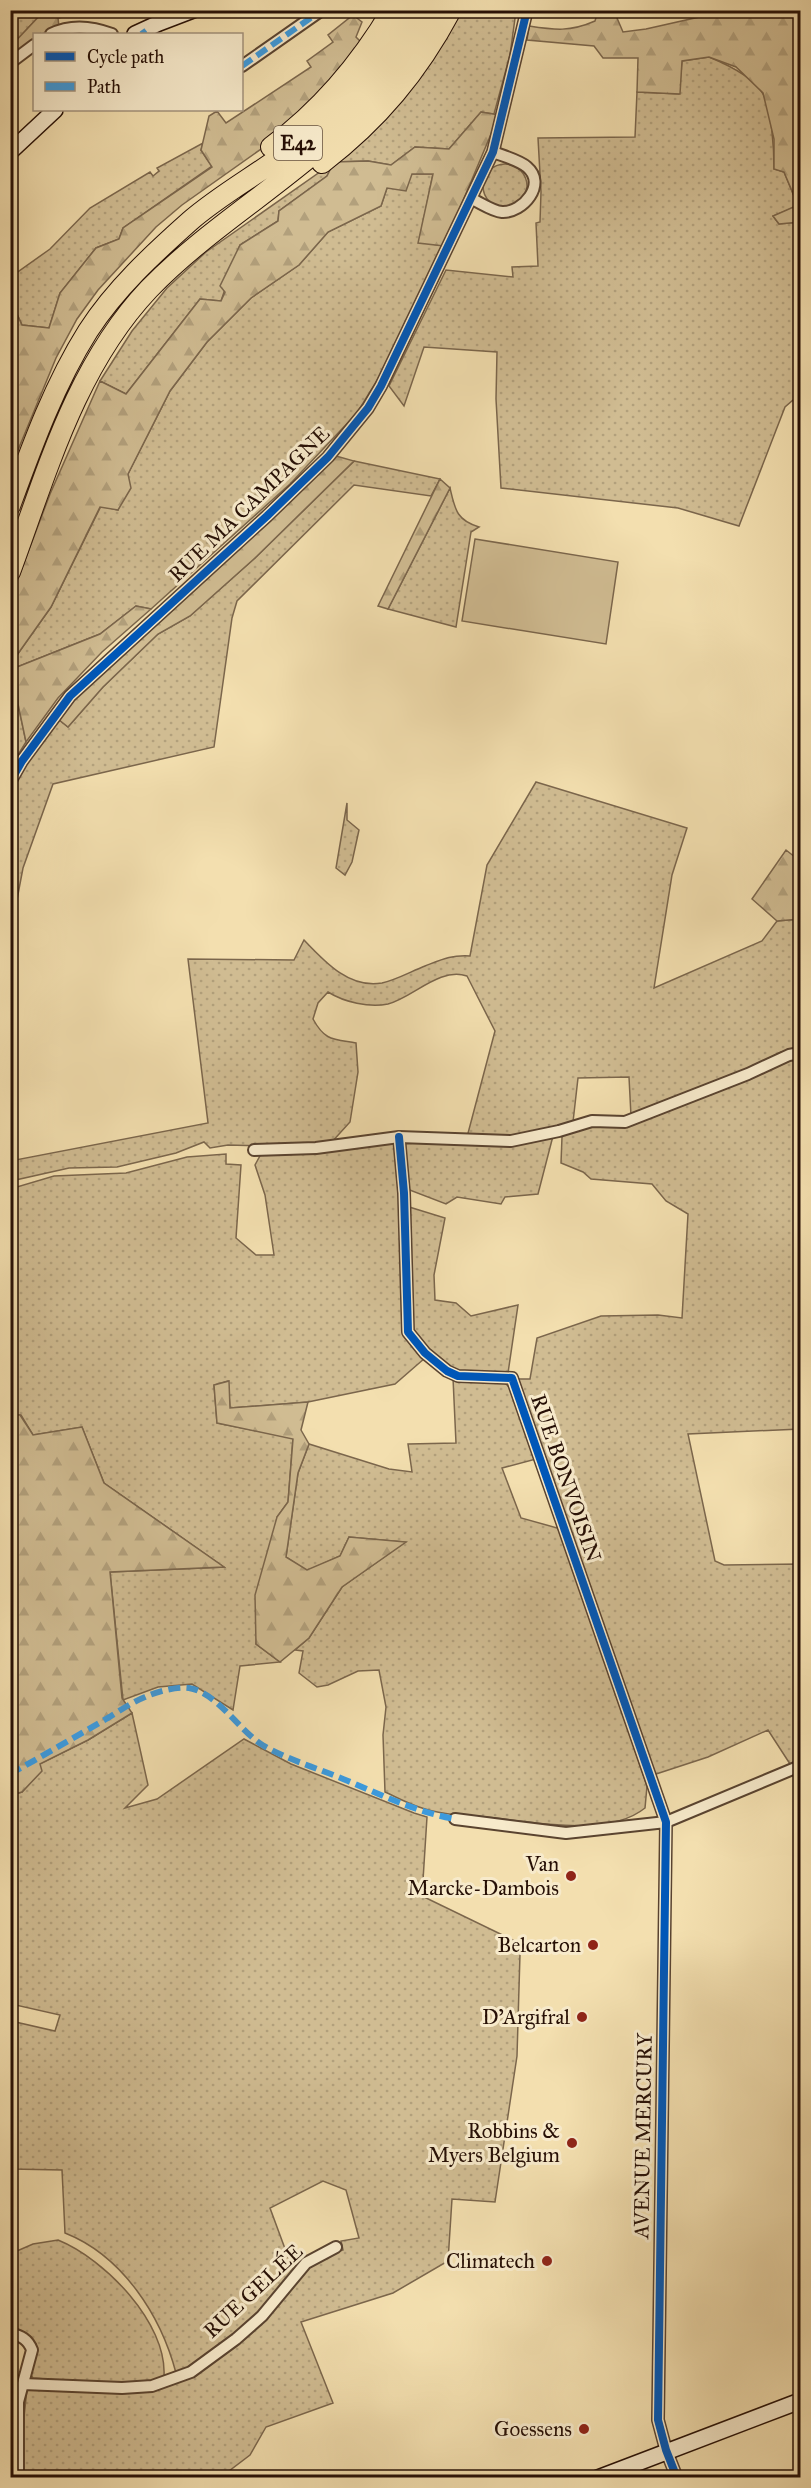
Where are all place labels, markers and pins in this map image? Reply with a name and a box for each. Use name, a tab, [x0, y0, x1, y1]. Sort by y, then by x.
place label: Van Marcke-Dambois	[408, 1851, 559, 1901]
marker: Van Marcke-Dambois	[564, 1869, 578, 1883]
place label: Belcarton	[498, 1932, 581, 1958]
marker: Belcarton	[586, 1938, 600, 1952]
place label: D'Argifral	[482, 2004, 570, 2030]
marker: D'Argifral	[575, 2010, 589, 2024]
place label: Robbins & Myers Belgium	[428, 2118, 560, 2168]
marker: Robbins & Myers Belgium	[565, 2136, 579, 2150]
place label: Climatech	[446, 2248, 535, 2274]
marker: Climatech	[540, 2254, 554, 2268]
place label: Goessens	[494, 2416, 572, 2442]
marker: Goessens	[577, 2422, 591, 2436]

